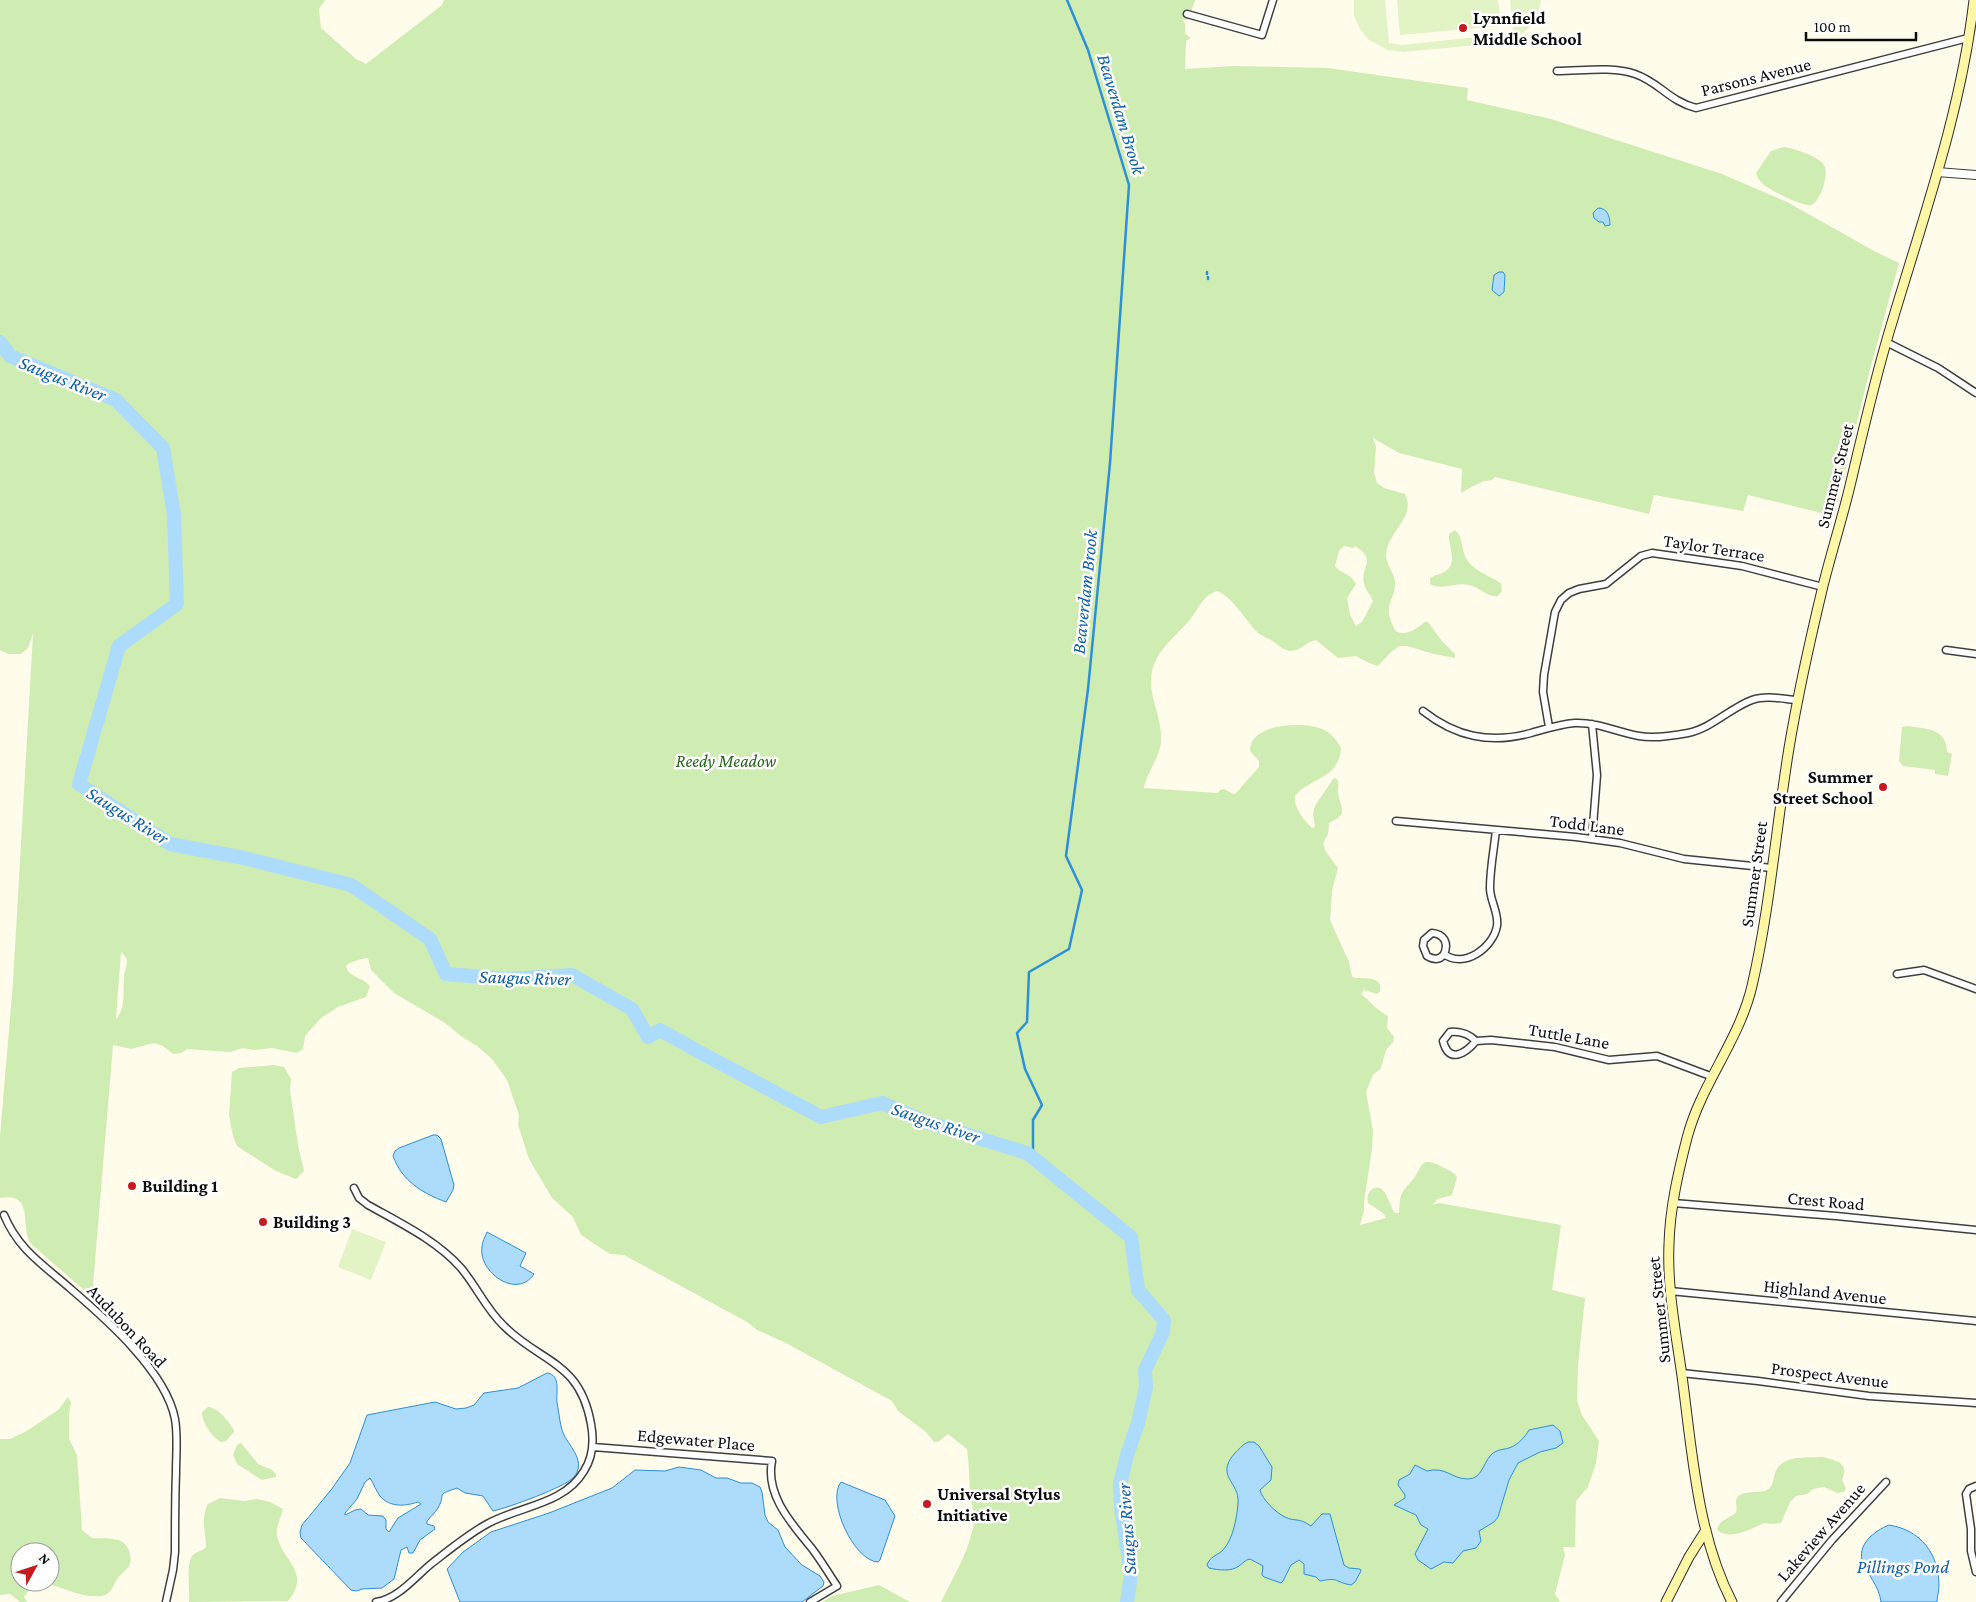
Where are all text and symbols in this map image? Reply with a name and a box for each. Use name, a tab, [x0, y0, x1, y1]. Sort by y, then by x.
place label: Lynnfield Middle School	[1473, 8, 1582, 49]
scale bar	[1806, 10, 1916, 42]
text: 100 m	[1814, 19, 1851, 35]
marker: Lynnfield Middle School	[1457, 22, 1469, 34]
water label: Beaverdam Brook	[1093, 52, 1150, 177]
street label: Parsons Avenue	[1699, 54, 1813, 100]
water label: Saugus River	[16, 352, 111, 406]
street label: Summer Street	[1812, 421, 1858, 530]
water label: Beaverdam Brook	[1068, 528, 1102, 655]
street label: Taylor Terrace	[1662, 530, 1766, 566]
park label: Reedy Meadow	[676, 751, 777, 771]
place label: Summer Street School	[1773, 767, 1873, 808]
marker: Summer Street School	[1877, 781, 1889, 793]
water label: Saugus River	[83, 782, 173, 849]
street label: Todd Lane	[1548, 810, 1626, 840]
street label: Summer Street	[1737, 819, 1771, 928]
water label: Saugus River	[479, 965, 573, 990]
street label: Tuttle Lane	[1527, 1019, 1611, 1053]
water label: Saugus River	[889, 1098, 984, 1148]
place label: Building 1	[142, 1176, 218, 1196]
marker: Building 1	[126, 1180, 138, 1192]
street label: Crest Road	[1787, 1188, 1866, 1214]
place label: Building 3	[273, 1212, 351, 1232]
marker: Building 3	[257, 1216, 269, 1228]
street label: Summer Street	[1643, 1255, 1675, 1364]
street label: Highland Avenue	[1763, 1276, 1888, 1308]
street label: Audubon Road	[83, 1280, 171, 1372]
street label: Prospect Avenue	[1770, 1358, 1890, 1392]
street label: Edgewater Place	[636, 1425, 756, 1455]
street label: Lakeview Avenue	[1773, 1479, 1869, 1585]
water label: Saugus River	[1113, 1481, 1140, 1576]
place label: Universal Stylus Initiative	[937, 1484, 1060, 1525]
marker: Universal Stylus Initiative	[921, 1498, 933, 1510]
north arrow	[10, 1542, 60, 1592]
text: N	[36, 1550, 54, 1568]
water label: Pillings Pond	[1857, 1556, 1950, 1577]

